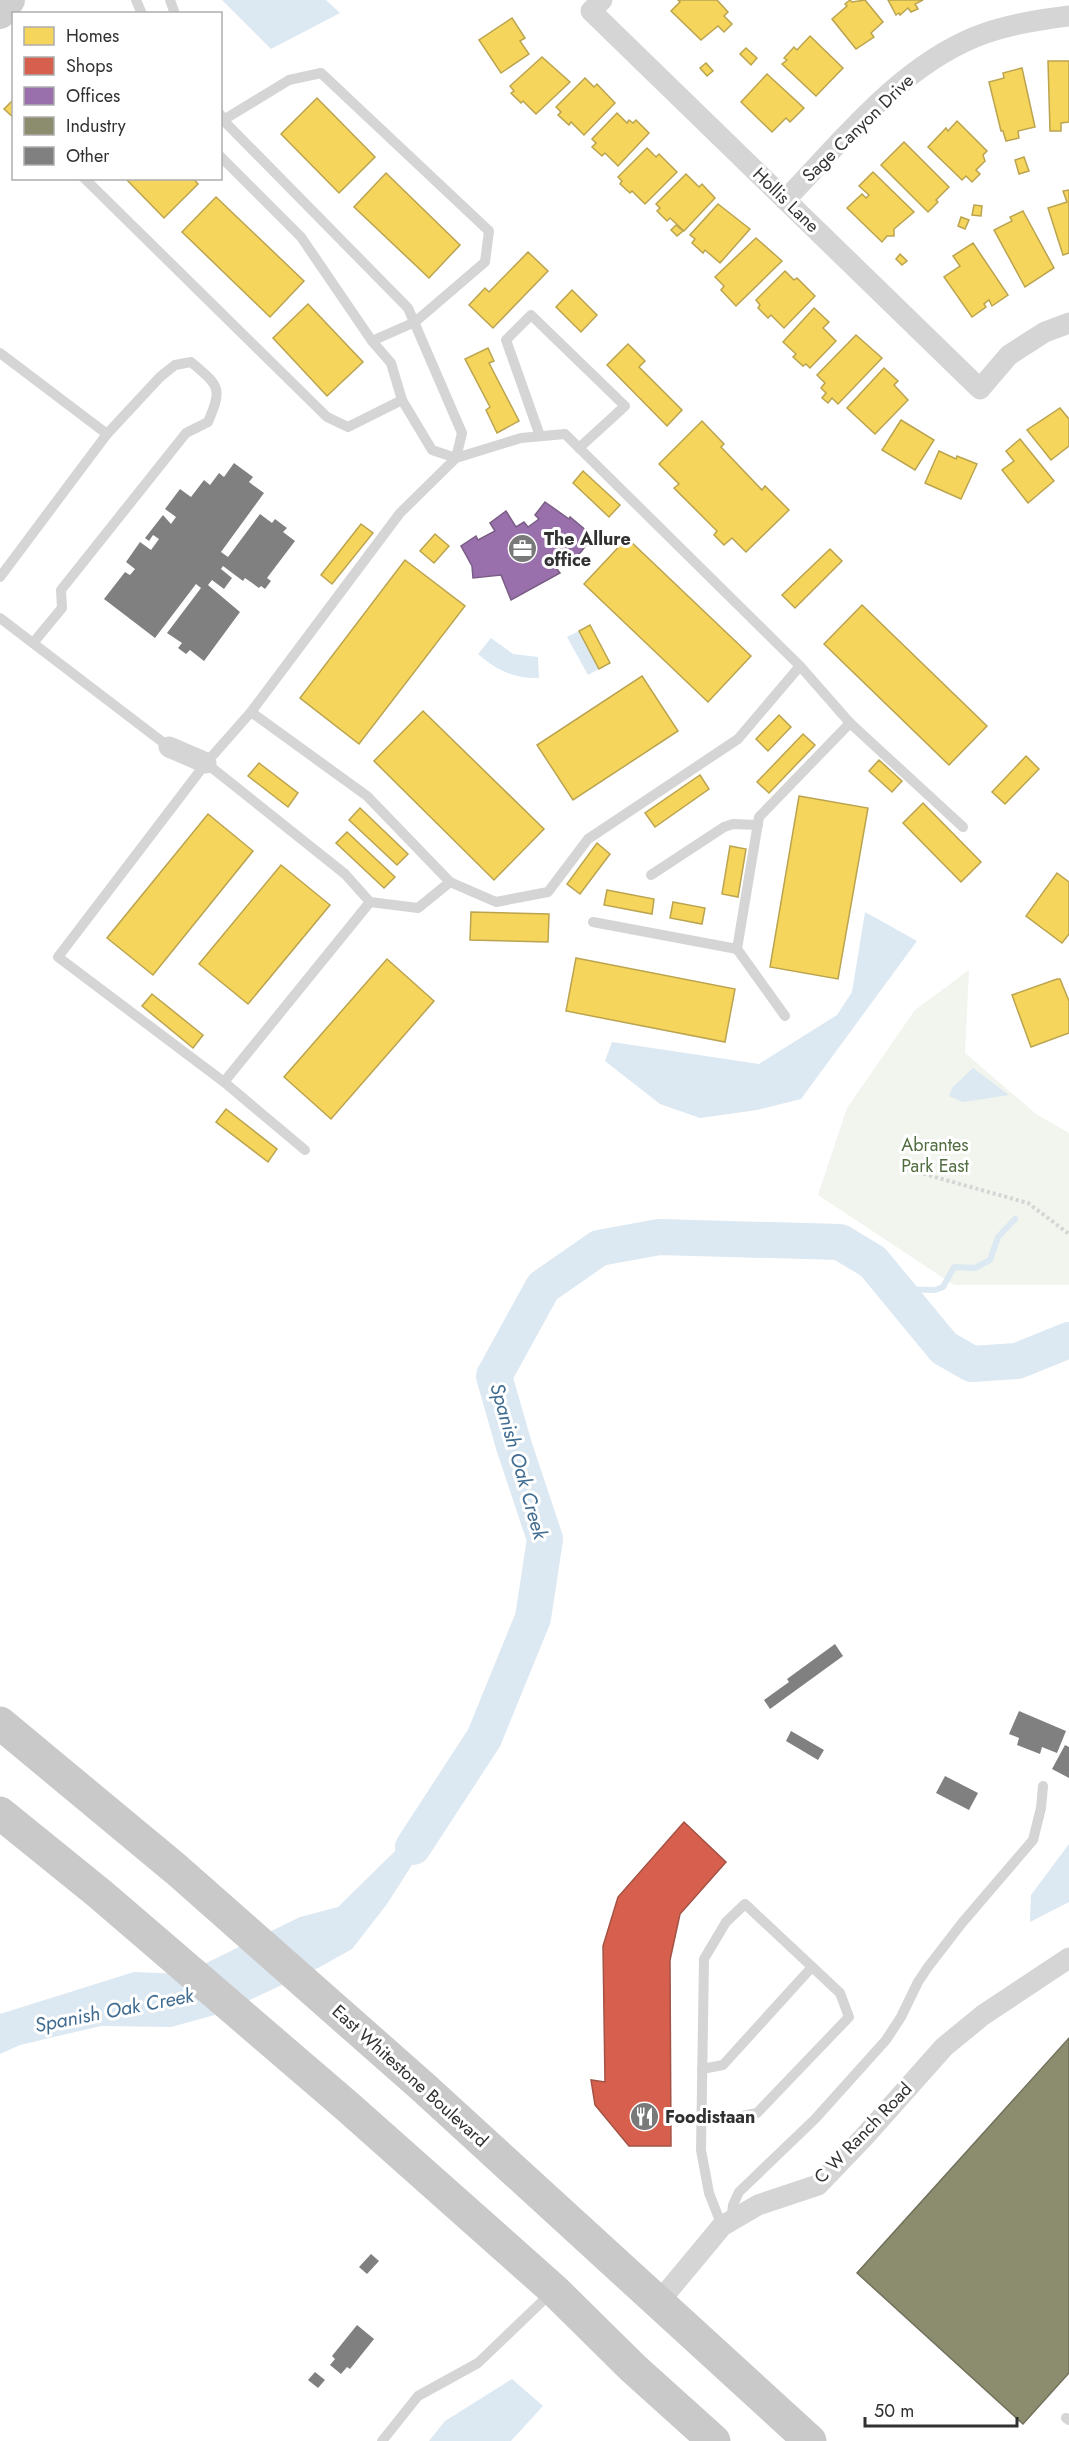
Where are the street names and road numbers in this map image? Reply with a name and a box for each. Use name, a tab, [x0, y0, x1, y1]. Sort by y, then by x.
street label: Sage Canyon Drive	[796, 68, 920, 188]
street label: Hollis Lane	[747, 162, 825, 238]
street label: East Whitestone Boulevard	[326, 1999, 494, 2153]
street label: C W Ranch Road	[808, 2077, 918, 2189]

